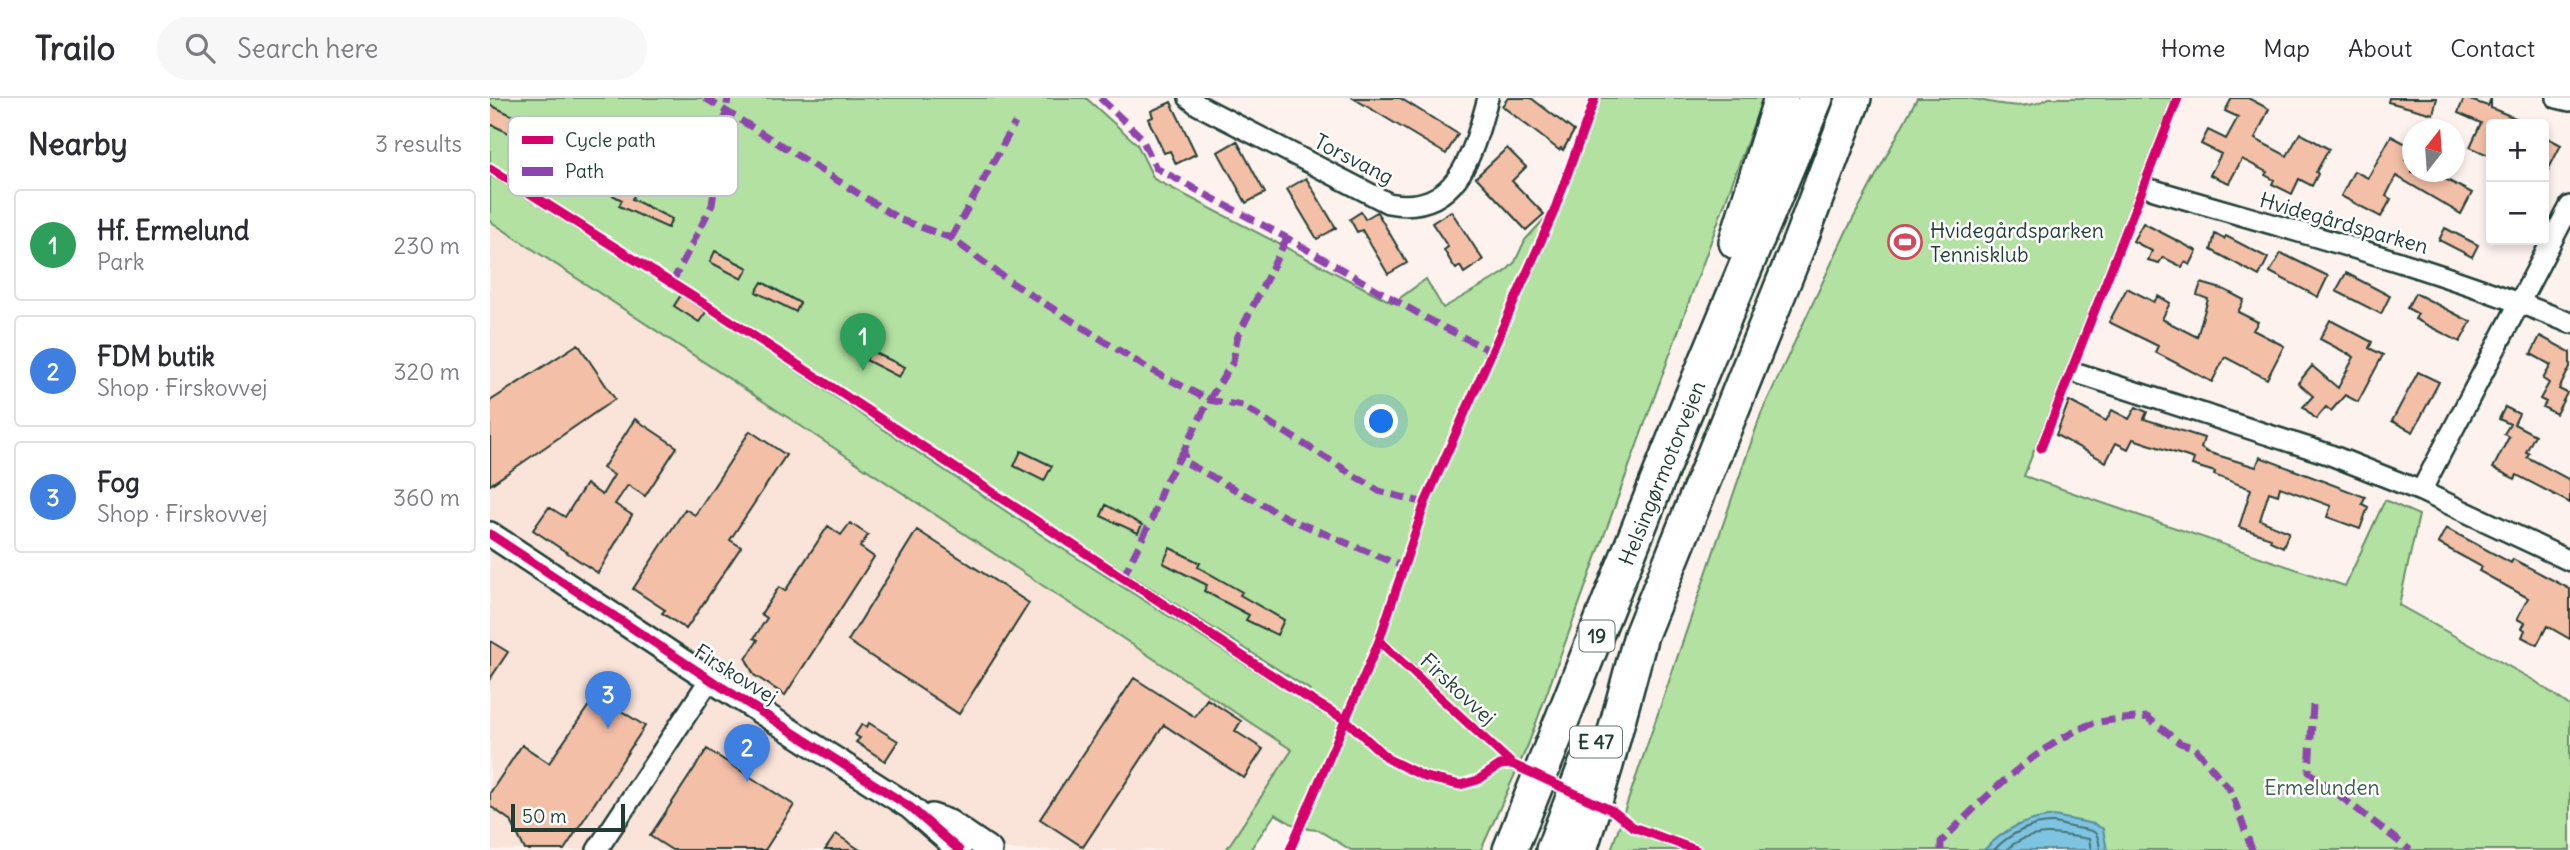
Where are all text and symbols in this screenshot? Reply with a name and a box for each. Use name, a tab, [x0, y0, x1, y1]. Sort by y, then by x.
search box	[157, 17, 647, 80]
text: Trailo	[35, 27, 115, 69]
icon: search	[181, 29, 219, 67]
text: Search here	[237, 32, 378, 65]
text: Home	[2161, 33, 2225, 63]
text: Map	[2263, 33, 2310, 63]
text: About	[2348, 33, 2412, 63]
text: Contact	[2450, 33, 2535, 63]
legend	[508, 116, 738, 196]
north arrow	[2402, 119, 2465, 182]
map controls	[2486, 119, 2549, 245]
button: +	[2486, 119, 2549, 182]
text: Nearby	[28, 125, 128, 163]
text: Cycle path	[565, 128, 656, 152]
street label: Torsvang	[1310, 128, 1398, 190]
text: 3 results	[375, 129, 462, 158]
text: Path	[565, 159, 604, 183]
button: −	[2486, 182, 2549, 245]
street label: Hvidegårdsparken	[2257, 186, 2431, 260]
text: Hf. Ermelund	[97, 214, 249, 247]
place label: Hvidegårdsparken Tennisklub	[1930, 217, 2104, 268]
sports icon: Hvidegårdsparken Tennisklub	[1886, 223, 1924, 261]
text: 1	[48, 231, 58, 260]
text: 230 m	[394, 231, 460, 260]
text: Park	[97, 247, 145, 276]
pin: 1	[840, 313, 886, 371]
text: FDM butik	[97, 340, 215, 373]
text: 2	[47, 357, 59, 386]
text: 320 m	[394, 357, 460, 386]
text: Shop · Firskovvej	[97, 373, 268, 402]
street label: Helsingørmotorvejen	[1613, 377, 1711, 569]
your location	[1364, 404, 1398, 438]
text: Fog	[97, 466, 140, 499]
text: 3	[46, 483, 60, 512]
text: 360 m	[393, 483, 460, 512]
text: Shop · Firskovvej	[97, 499, 268, 528]
road number: 19	[1580, 621, 1614, 652]
street label: Firskovvej	[689, 638, 783, 710]
street label: Firskovvej	[1415, 647, 1501, 731]
pin: 3	[585, 671, 631, 729]
pin: 2	[724, 724, 770, 782]
road number: E 47	[1570, 726, 1622, 758]
park label: Ermelunden	[2264, 774, 2380, 801]
scale bar	[511, 801, 625, 833]
text: 50 m	[522, 804, 567, 828]

